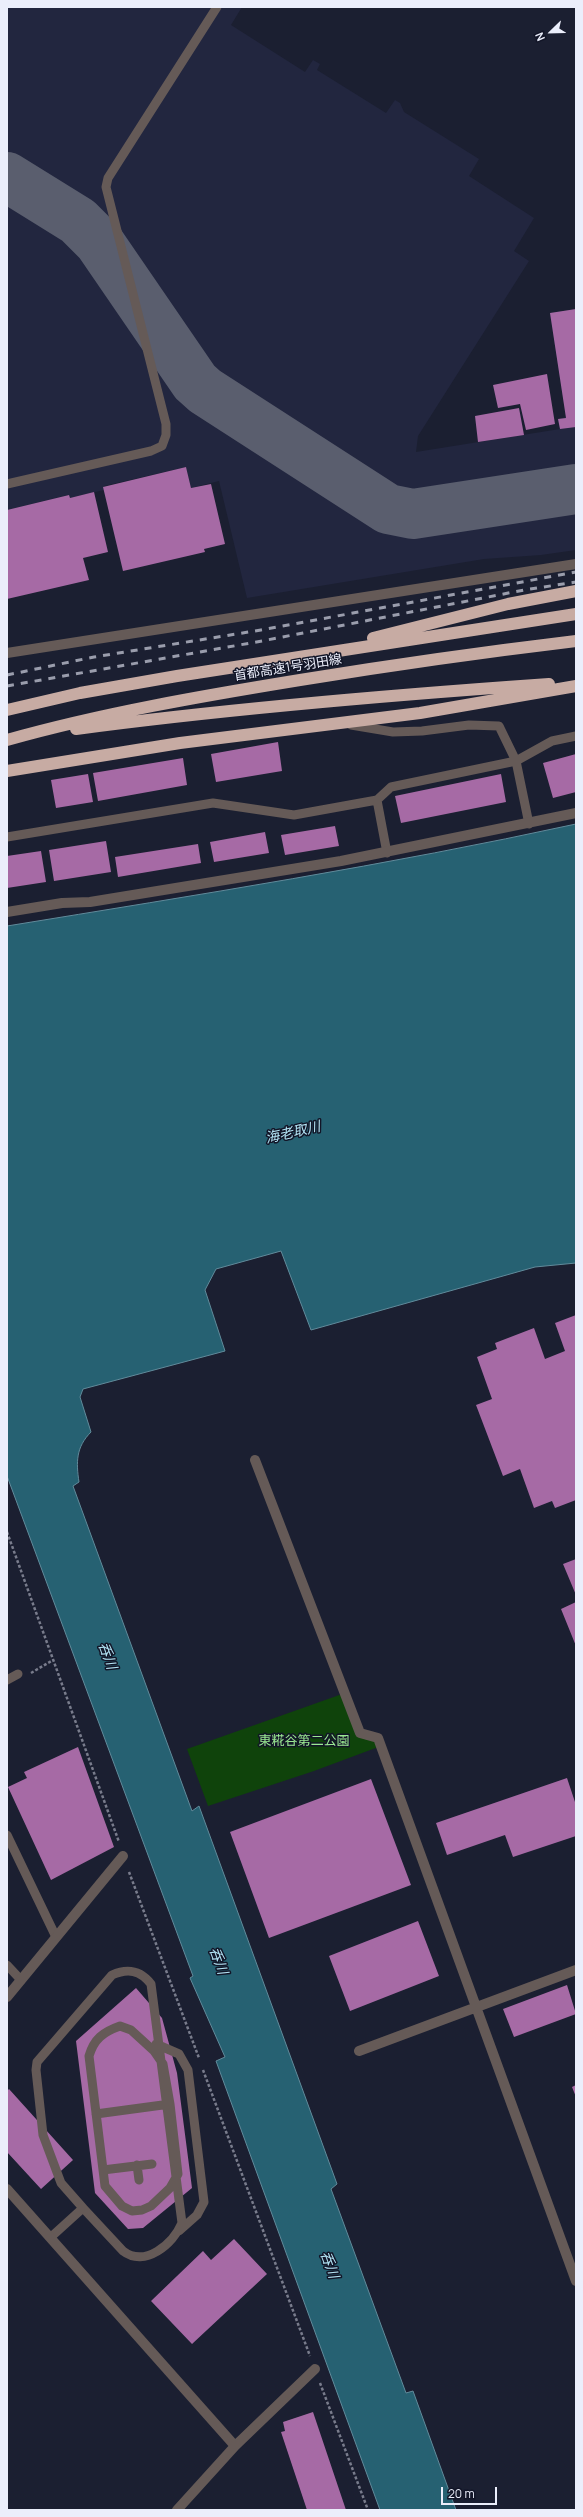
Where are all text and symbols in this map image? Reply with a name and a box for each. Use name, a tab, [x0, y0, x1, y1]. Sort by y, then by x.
north arrow	[531, 12, 571, 52]
text: N	[531, 30, 548, 43]
street label: 首都高速1号羽田線	[233, 652, 343, 684]
water label: 海老取川	[264, 1119, 322, 1147]
water label: 呑川	[94, 1640, 120, 1672]
park label: 東糀谷第二公園	[259, 1733, 349, 1749]
water label: 呑川	[205, 1945, 231, 1977]
water label: 呑川	[316, 2249, 342, 2281]
scale bar	[443, 2479, 499, 2505]
text: 20 m	[448, 2485, 475, 2502]

